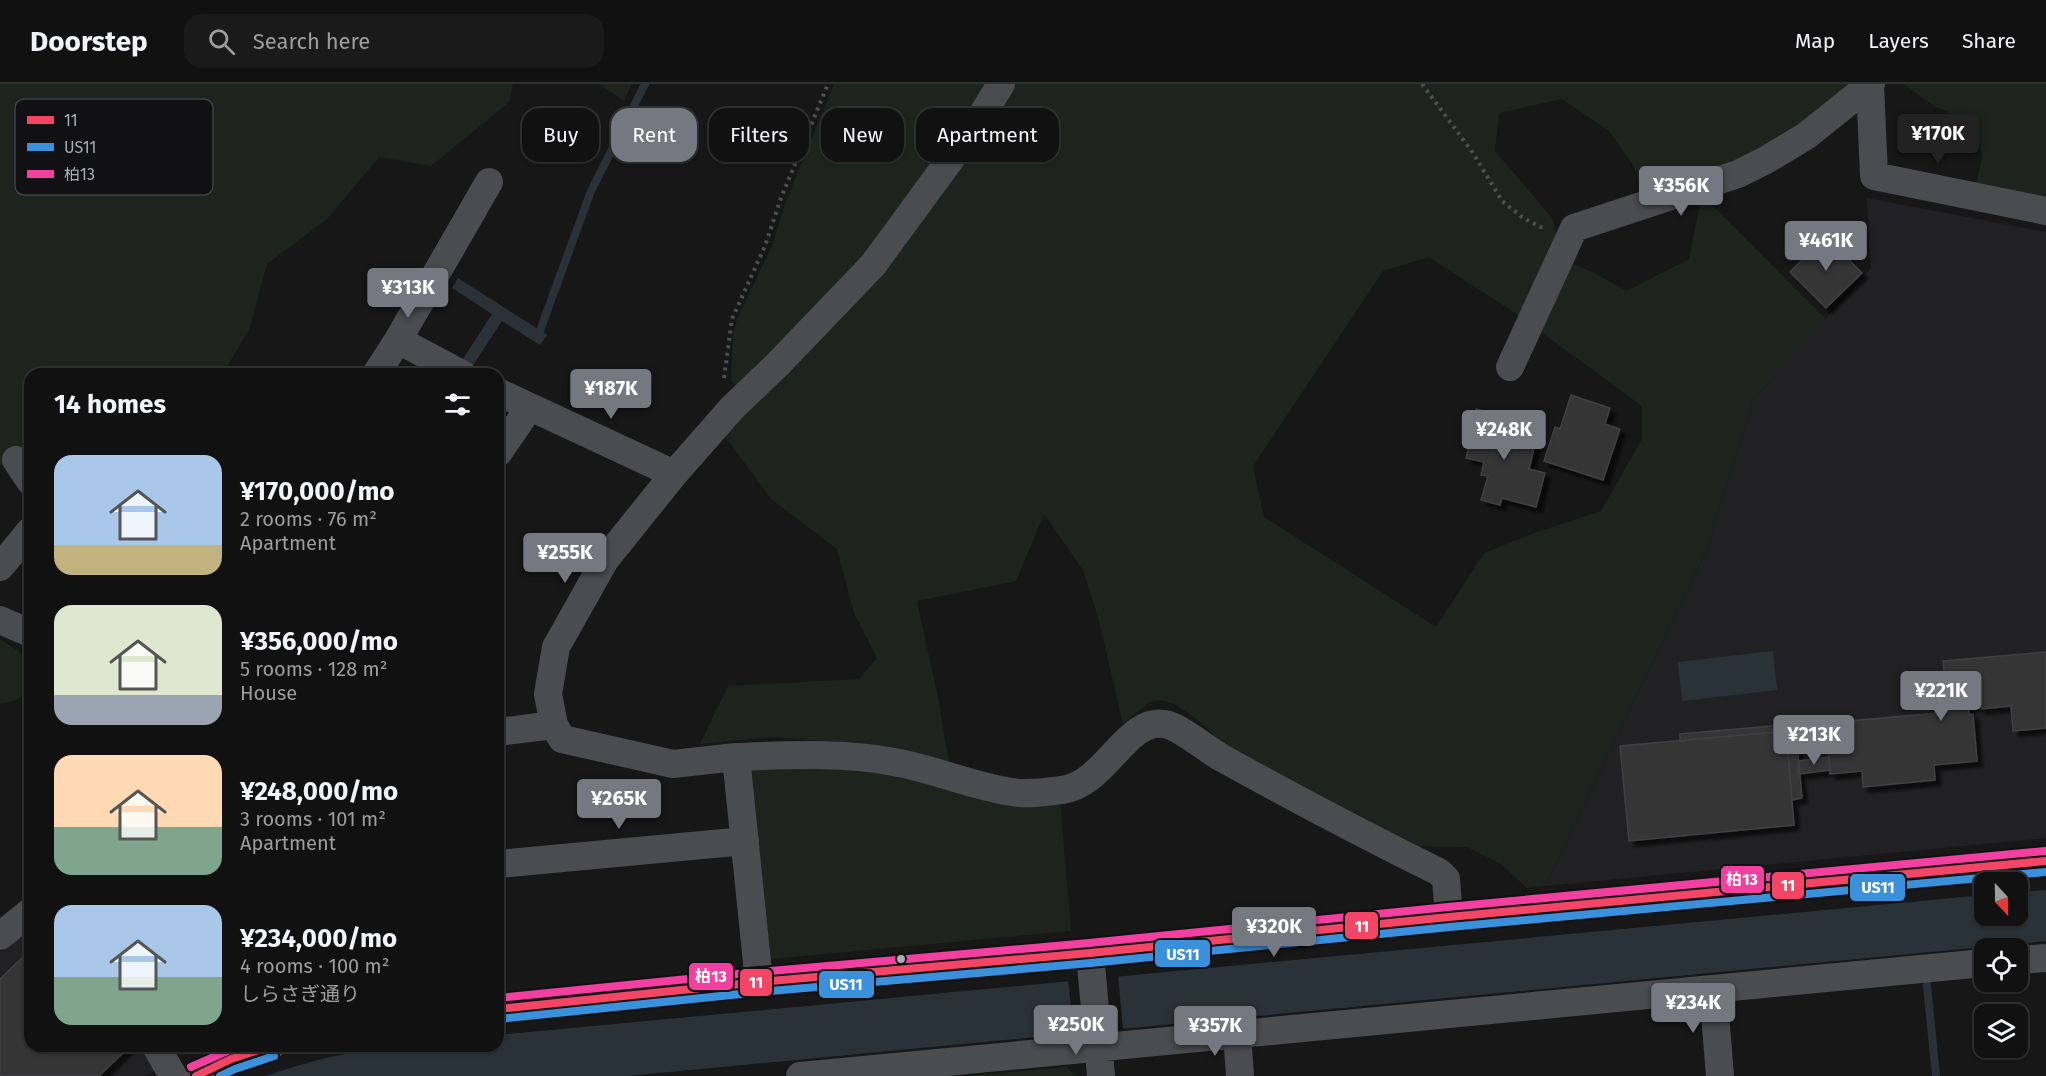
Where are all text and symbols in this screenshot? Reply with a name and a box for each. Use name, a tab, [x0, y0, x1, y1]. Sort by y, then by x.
search box	[184, 14, 604, 68]
text: Doorstep	[30, 25, 148, 58]
icon: search	[205, 25, 238, 58]
text: Search here	[253, 28, 370, 55]
text: Map	[1795, 28, 1835, 54]
text: Layers	[1868, 28, 1929, 54]
text: Share	[1962, 28, 2016, 54]
legend	[15, 99, 213, 195]
chip: Buy	[522, 108, 599, 162]
chip: Rent	[611, 108, 697, 162]
chip: Filters	[709, 108, 809, 162]
chip: New	[821, 108, 904, 162]
chip: Apartment	[916, 108, 1059, 162]
text: 11	[64, 111, 78, 130]
pin: ¥170K	[1896, 114, 1980, 165]
text: ¥170K	[1911, 121, 1965, 145]
text: US11	[64, 138, 96, 157]
text: 柏13	[64, 165, 95, 184]
pin: ¥356K	[1639, 166, 1723, 217]
text: ¥356K	[1653, 173, 1709, 197]
pin: ¥461K	[1784, 221, 1868, 272]
text: ¥461K	[1799, 228, 1853, 252]
pin: ¥313K	[366, 268, 450, 319]
text: ¥313K	[381, 275, 435, 299]
pin: ¥187K	[569, 369, 653, 420]
text: ¥187K	[584, 376, 638, 400]
icon: filters	[441, 388, 474, 421]
text: 14 homes	[54, 389, 166, 420]
pin: ¥248K	[1462, 410, 1546, 461]
text: ¥248K	[1476, 417, 1532, 441]
text: ¥170,000/mo	[240, 476, 395, 507]
icon: home	[102, 479, 174, 551]
text: 2 rooms · 76 m²	[240, 507, 377, 531]
text: Apartment	[240, 531, 336, 555]
pin: ¥255K	[523, 533, 607, 584]
text: ¥255K	[537, 540, 593, 564]
text: ¥356,000/mo	[240, 626, 398, 657]
icon: home	[102, 629, 174, 701]
text: 5 rooms · 128 m²	[240, 657, 388, 681]
pin: ¥221K	[1899, 671, 1983, 722]
text: ¥221K	[1914, 678, 1968, 702]
text: House	[240, 681, 297, 705]
pin: ¥213K	[1772, 715, 1856, 766]
text: ¥213K	[1787, 722, 1841, 746]
text: ¥248,000/mo	[240, 776, 398, 807]
icon: home	[102, 779, 174, 851]
pin: ¥265K	[577, 779, 661, 830]
text: ¥265K	[591, 786, 647, 810]
text: 3 rooms · 101 m²	[240, 807, 386, 831]
text: Apartment	[240, 831, 336, 855]
line badge: 柏13	[1720, 865, 1765, 894]
text: 柏13	[1726, 870, 1758, 889]
line badge: 11	[1771, 871, 1805, 900]
north arrow	[1974, 872, 2028, 926]
map controls	[1974, 872, 2028, 1058]
line badge: US11	[1849, 873, 1906, 902]
text: 11	[1781, 876, 1795, 895]
text: US11	[1861, 878, 1895, 897]
pin: ¥320K	[1232, 907, 1316, 958]
line badge: 11	[1344, 911, 1379, 940]
text: ¥320K	[1246, 914, 1302, 938]
text: 11	[1355, 917, 1369, 936]
text: ¥234,000/mo	[240, 923, 397, 954]
icon: home	[102, 929, 174, 1001]
button: locate	[1974, 938, 2028, 992]
line badge: US11	[1154, 939, 1211, 968]
text: US11	[1166, 945, 1200, 964]
unlabelled marker	[895, 953, 907, 965]
text: 4 rooms · 100 m²	[240, 954, 390, 978]
line badge: 柏13	[688, 962, 734, 991]
text: 柏13	[695, 967, 727, 986]
line badge: 11	[739, 968, 773, 997]
line badge: US11	[818, 970, 875, 999]
text: 11	[749, 973, 763, 992]
text: US11	[829, 975, 863, 994]
text: しらさぎ通り	[240, 982, 360, 1006]
pin: ¥234K	[1651, 983, 1735, 1034]
text: ¥234K	[1665, 990, 1721, 1014]
button: layers	[1974, 1004, 2028, 1058]
pin: ¥250K	[1034, 1005, 1118, 1056]
pin: ¥357K	[1173, 1006, 1257, 1057]
text: ¥250K	[1048, 1012, 1104, 1036]
text: ¥357K	[1188, 1013, 1242, 1037]

